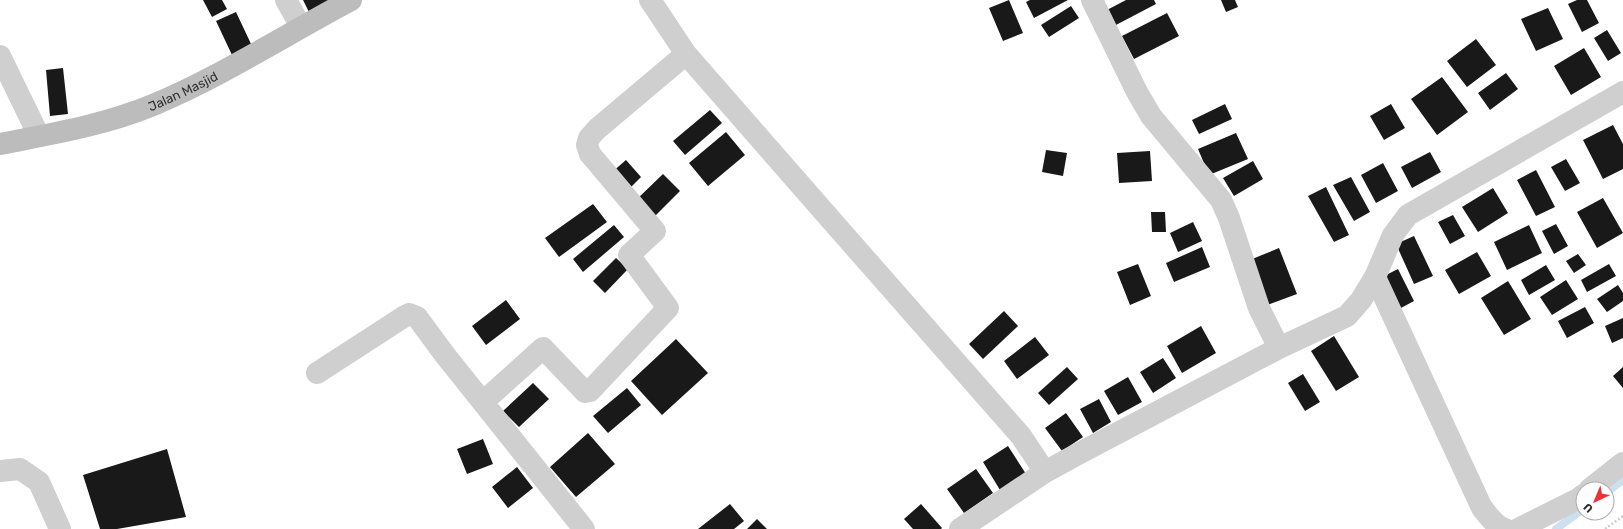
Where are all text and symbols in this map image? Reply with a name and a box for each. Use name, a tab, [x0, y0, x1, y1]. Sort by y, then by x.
street label: Jalan Masjid	[146, 68, 220, 114]
north arrow	[1575, 481, 1615, 521]
text: U	[1581, 500, 1596, 515]

